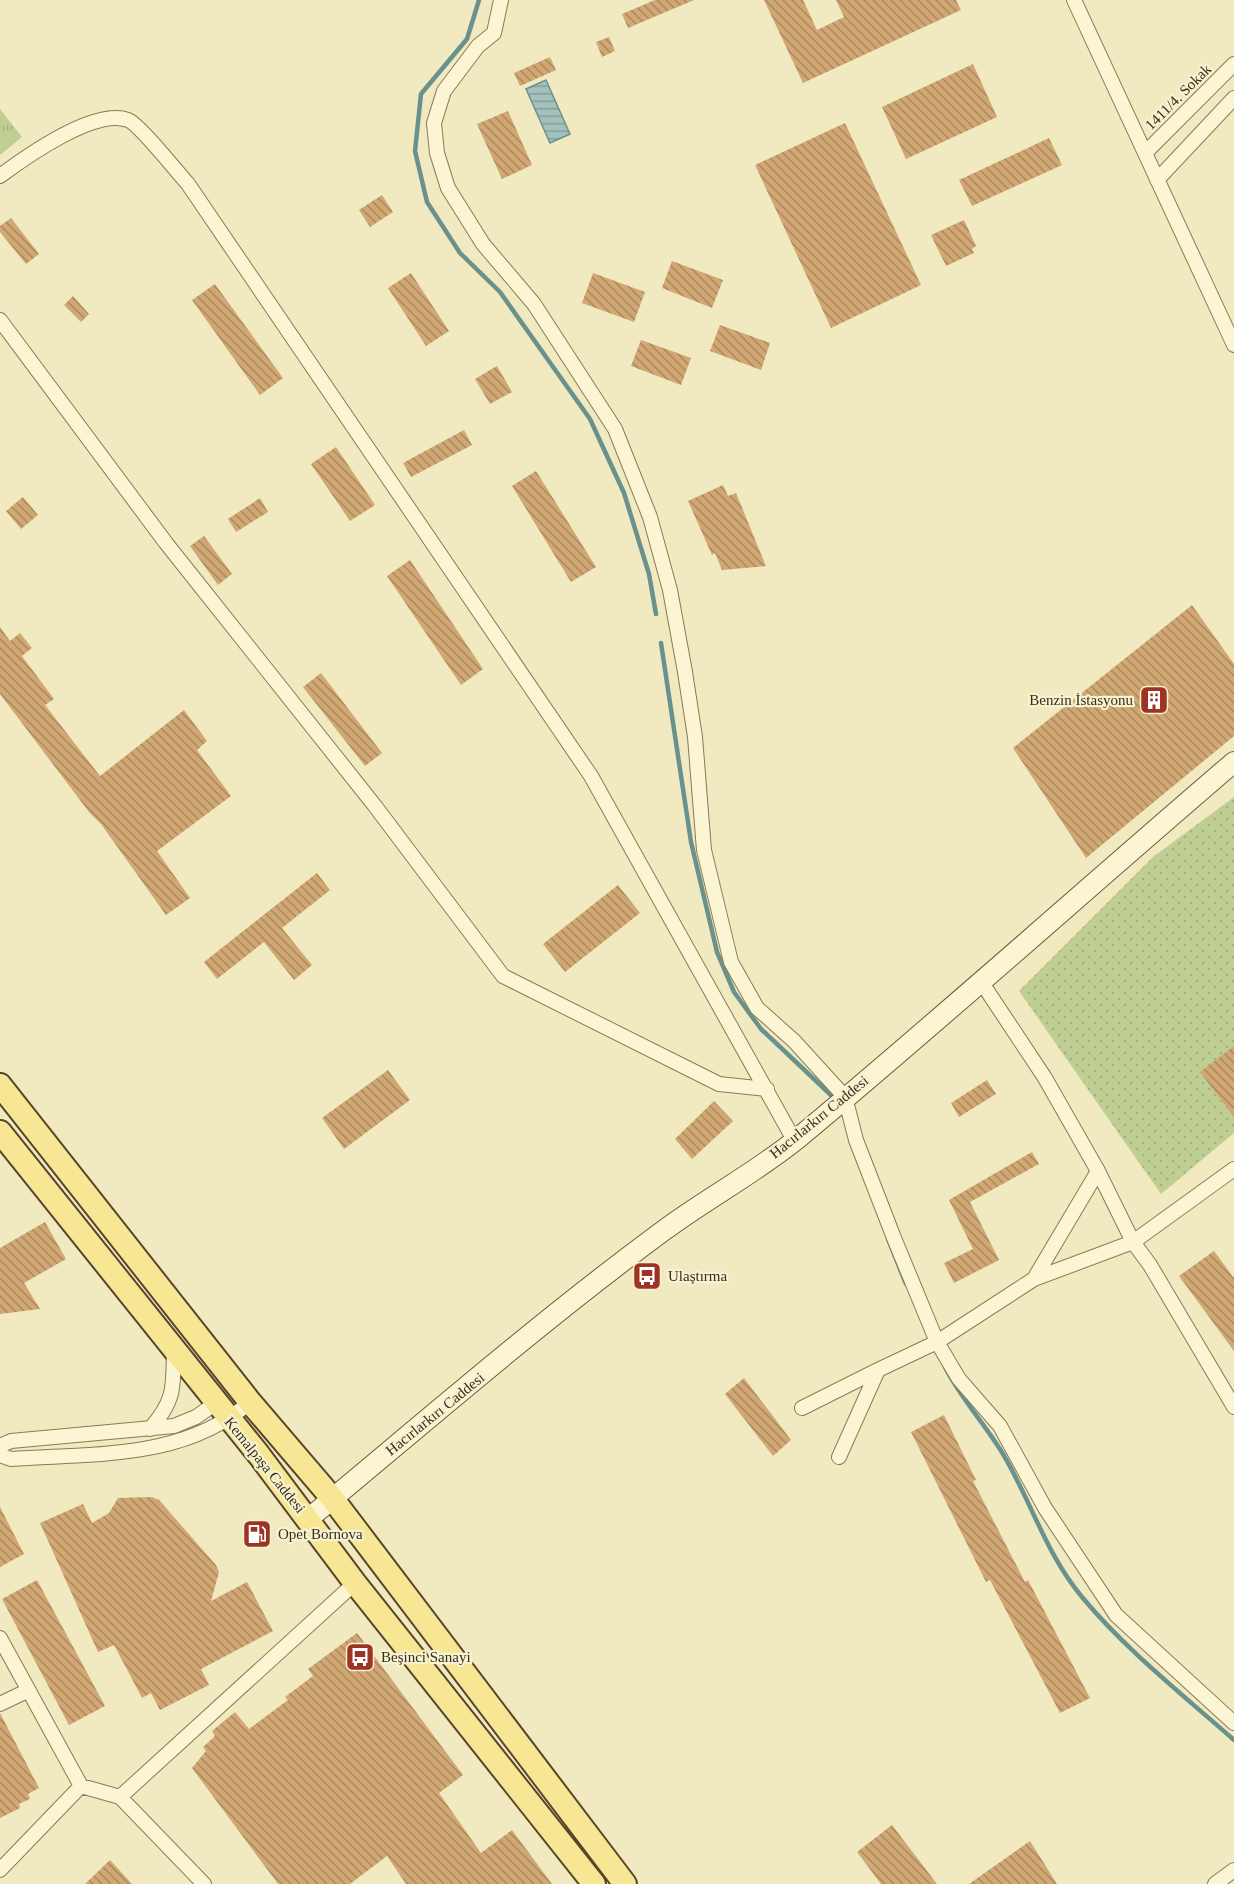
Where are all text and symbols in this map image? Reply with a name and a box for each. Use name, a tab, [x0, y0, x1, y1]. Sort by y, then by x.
street label: 1411/4. Sokak	[1142, 61, 1214, 133]
building icon: Benzin İstasyonu	[1138, 684, 1170, 716]
place label: Benzin İstasyonu	[1029, 692, 1133, 708]
street label: Hacırlarkırı Caddesi	[767, 1072, 871, 1162]
bus stop icon: Ulaştırma	[631, 1260, 663, 1292]
place label: Ulaştırma	[668, 1268, 727, 1284]
street label: Hacırlarkırı Caddesi	[383, 1369, 487, 1459]
street label: Kemalpaşa Caddesi	[221, 1414, 309, 1516]
fuel station icon: Opet Bornova	[241, 1518, 273, 1550]
place label: Opet Bornova	[278, 1526, 363, 1542]
bus stop icon: Beşinci Sanayi	[344, 1641, 376, 1673]
place label: Beşinci Sanayi	[381, 1649, 471, 1665]

